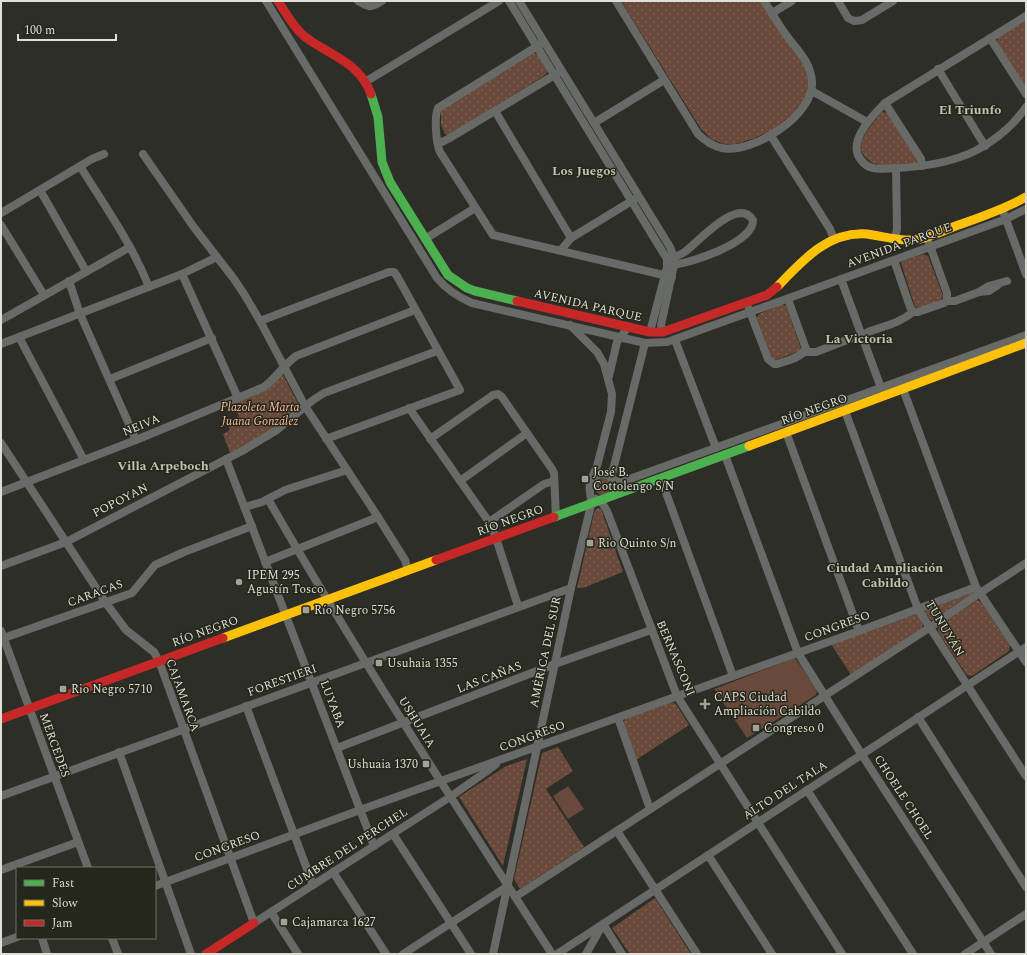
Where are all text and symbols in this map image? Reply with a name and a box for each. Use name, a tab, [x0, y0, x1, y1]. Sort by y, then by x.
scale bar	[18, 16, 116, 42]
text: 100 m	[24, 21, 55, 40]
district label: El Triunfo	[939, 100, 1001, 120]
district label: Los Juegos	[552, 161, 616, 181]
street label: AVENIDA PARQUE	[844, 218, 954, 273]
street label: AVENIDA PARQUE	[532, 284, 644, 327]
district label: La Victoria	[825, 329, 893, 349]
street label: RÍO NEGRO	[778, 389, 850, 430]
park label: Plazoleta Marta Juana González	[220, 398, 300, 431]
street label: NEIVA	[120, 409, 163, 442]
district label: Villa Arpeboch	[117, 456, 209, 476]
place label: José B. Cottolengo S/N	[593, 463, 674, 496]
marker: José B. Cottolengo S/N	[580, 474, 590, 484]
street label: POPOYAN	[89, 478, 151, 523]
street label: RÍO NEGRO	[474, 500, 546, 541]
place label: Rio Quinto S/n	[598, 534, 676, 553]
marker: Rio Quinto S/n	[585, 538, 595, 548]
district label: Ciudad Ampliación Cabildo	[827, 558, 943, 593]
place label: IPEM 295 Agustín Tosco	[247, 566, 323, 599]
street label: CARACAS	[65, 575, 126, 612]
marker: IPEM 295 Agustín Tosco	[234, 577, 244, 587]
street label: AMÉRICA DEL SUR	[524, 595, 567, 709]
street label: TUNUYÁN	[920, 596, 969, 660]
place label: Río Negro 5756	[314, 601, 395, 620]
marker: Río Negro 5756	[301, 605, 311, 615]
street label: CONGRESO	[801, 606, 873, 647]
street label: RÍO NEGRO	[169, 611, 241, 652]
street label: BERNASCONI	[651, 617, 700, 699]
place label: Usuhaia 1355	[387, 654, 458, 673]
street label: CAJAMARCA	[161, 656, 205, 734]
street label: LAS CAÑAS	[454, 656, 524, 698]
marker: Usuhaia 1355	[374, 658, 384, 668]
street label: FORESTIERI	[245, 659, 319, 702]
street label: LUYABA	[315, 677, 350, 731]
place label: Rio Negro 5710	[71, 680, 152, 699]
marker: Rio Negro 5710	[58, 684, 68, 694]
place label: CAPS Ciudad Ampliación Cabildo	[714, 688, 821, 721]
street label: USHUAIA	[393, 693, 440, 752]
marker: CAPS Ciudad Ampliación Cabildo	[699, 698, 711, 710]
street label: MERCEDES	[34, 710, 75, 780]
street label: CONGRESO	[496, 716, 568, 757]
place label: Congreso 0	[764, 719, 824, 738]
marker: Congreso 0	[751, 723, 761, 733]
street label: CHOELE CHOEL	[869, 751, 938, 843]
place label: Ushuaia 1370	[347, 755, 418, 774]
street label: ALTO DEL TALA	[739, 756, 831, 825]
marker: Ushuaia 1370	[421, 759, 431, 769]
street label: CUMBRE DEL PERCHEL	[283, 803, 412, 896]
street label: CONGRESO	[191, 826, 263, 867]
legend	[16, 867, 156, 939]
text: Fast	[52, 874, 74, 893]
text: Slow	[52, 894, 78, 913]
place label: Cajamarca 1627	[292, 913, 376, 932]
text: Jam	[52, 914, 73, 933]
marker: Cajamarca 1627	[279, 917, 289, 927]

